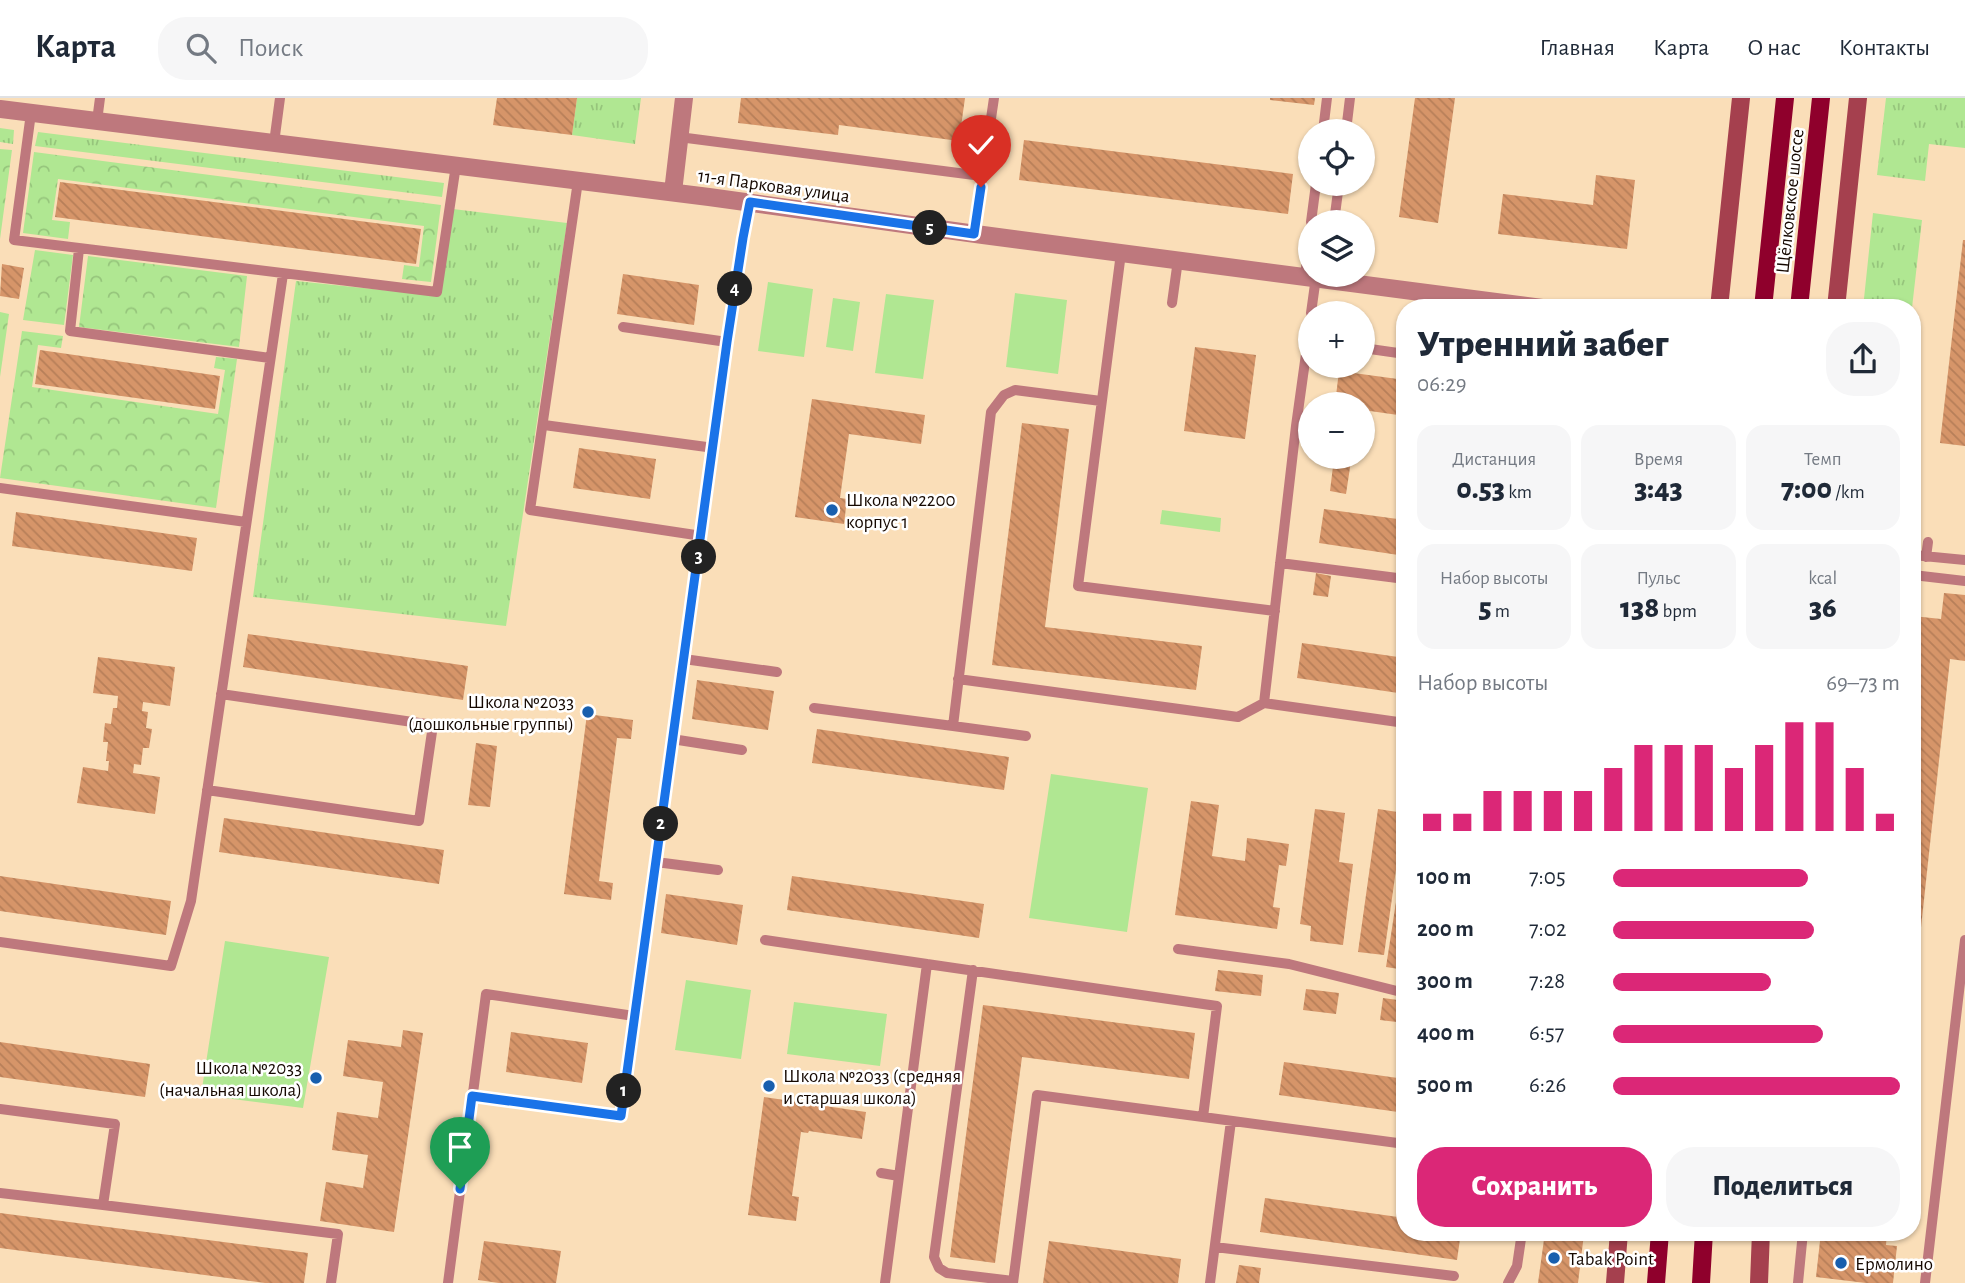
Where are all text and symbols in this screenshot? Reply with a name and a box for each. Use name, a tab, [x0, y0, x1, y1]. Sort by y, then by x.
search box	[158, 17, 648, 80]
icon: search	[182, 29, 220, 67]
text: Карта	[35, 31, 116, 64]
text: Поиск	[238, 35, 303, 61]
text: Главная	[1540, 36, 1615, 60]
text: Карта	[1653, 36, 1709, 60]
text: О нас	[1747, 36, 1801, 60]
text: Контакты	[1839, 36, 1930, 60]
pin	[951, 115, 1011, 187]
map controls	[1298, 119, 1375, 469]
button: locate	[1298, 119, 1375, 196]
icon: check	[962, 126, 1000, 164]
street label: Щёлковское шоссе	[1773, 128, 1808, 274]
street label: 11-я Парковая улица	[697, 166, 851, 207]
button: layers	[1298, 210, 1375, 287]
pin: 5	[912, 211, 948, 246]
text: 5	[925, 218, 934, 237]
pin: 4	[718, 272, 752, 306]
text: 4	[730, 279, 739, 298]
button: +	[1298, 301, 1375, 378]
button: share	[1826, 322, 1900, 396]
text: Утренний забег	[1417, 326, 1669, 364]
text: 06:29	[1417, 373, 1467, 396]
button: −	[1298, 392, 1375, 469]
text: Дистанция	[1452, 450, 1536, 469]
text: Время	[1634, 450, 1683, 469]
text: Темп	[1804, 450, 1842, 469]
text: 0.53	[1456, 474, 1505, 504]
text: 3:43	[1634, 474, 1683, 504]
text: 7:00	[1781, 474, 1832, 504]
text: km	[1505, 483, 1532, 502]
text: /km	[1832, 483, 1865, 502]
place label: Школа №2200 корпус 1	[846, 491, 956, 532]
marker: Школа №2200 корпус 1	[824, 502, 840, 518]
pin: 3	[682, 540, 716, 574]
text: 3	[694, 547, 703, 566]
text: Набор высоты	[1440, 569, 1548, 588]
text: Пульс	[1636, 569, 1681, 588]
text: kcal	[1808, 569, 1837, 588]
text: 5	[1478, 593, 1492, 623]
text: 138	[1620, 593, 1659, 623]
text: 36	[1809, 593, 1837, 623]
text: m	[1492, 602, 1510, 621]
text: bpm	[1659, 602, 1697, 621]
text: Набор высоты	[1417, 672, 1549, 695]
text: 69–73 m	[1826, 672, 1900, 695]
place label: Школа №2033 (дошкольные группы)	[408, 693, 574, 734]
marker: Школа №2033 (дошкольные группы)	[580, 704, 596, 720]
pin: 2	[644, 806, 678, 842]
text: 2	[656, 814, 665, 833]
text: 100 m	[1417, 866, 1471, 889]
text: 7:05	[1529, 866, 1566, 889]
text: 200 m	[1417, 918, 1474, 941]
text: 7:02	[1529, 918, 1566, 941]
text: 300 m	[1417, 970, 1473, 993]
text: 7:28	[1529, 970, 1565, 993]
text: 400 m	[1417, 1022, 1475, 1045]
text: 6:57	[1529, 1022, 1564, 1045]
place label: Школа №2033 (начальная школа)	[159, 1059, 302, 1100]
place label: Школа №2033 (средняя и старшая школа)	[783, 1067, 961, 1108]
marker: Школа №2033 (начальная школа)	[308, 1070, 324, 1086]
pin: 1	[606, 1074, 642, 1108]
text: 500 m	[1417, 1074, 1473, 1097]
text: 6:26	[1529, 1074, 1566, 1097]
marker: Школа №2033 (средняя и старшая школа)	[761, 1078, 777, 1094]
text: 1	[620, 1081, 627, 1100]
pin	[430, 1117, 490, 1189]
icon: arrive	[441, 1128, 479, 1166]
button: Сохранить	[1417, 1147, 1652, 1227]
button: Поделиться	[1666, 1147, 1900, 1227]
marker: Tabak Point	[1546, 1250, 1562, 1266]
place label: Tabak Point	[1568, 1250, 1654, 1269]
marker: Ермолино	[1833, 1255, 1849, 1271]
place label: Ермолино	[1855, 1255, 1933, 1274]

